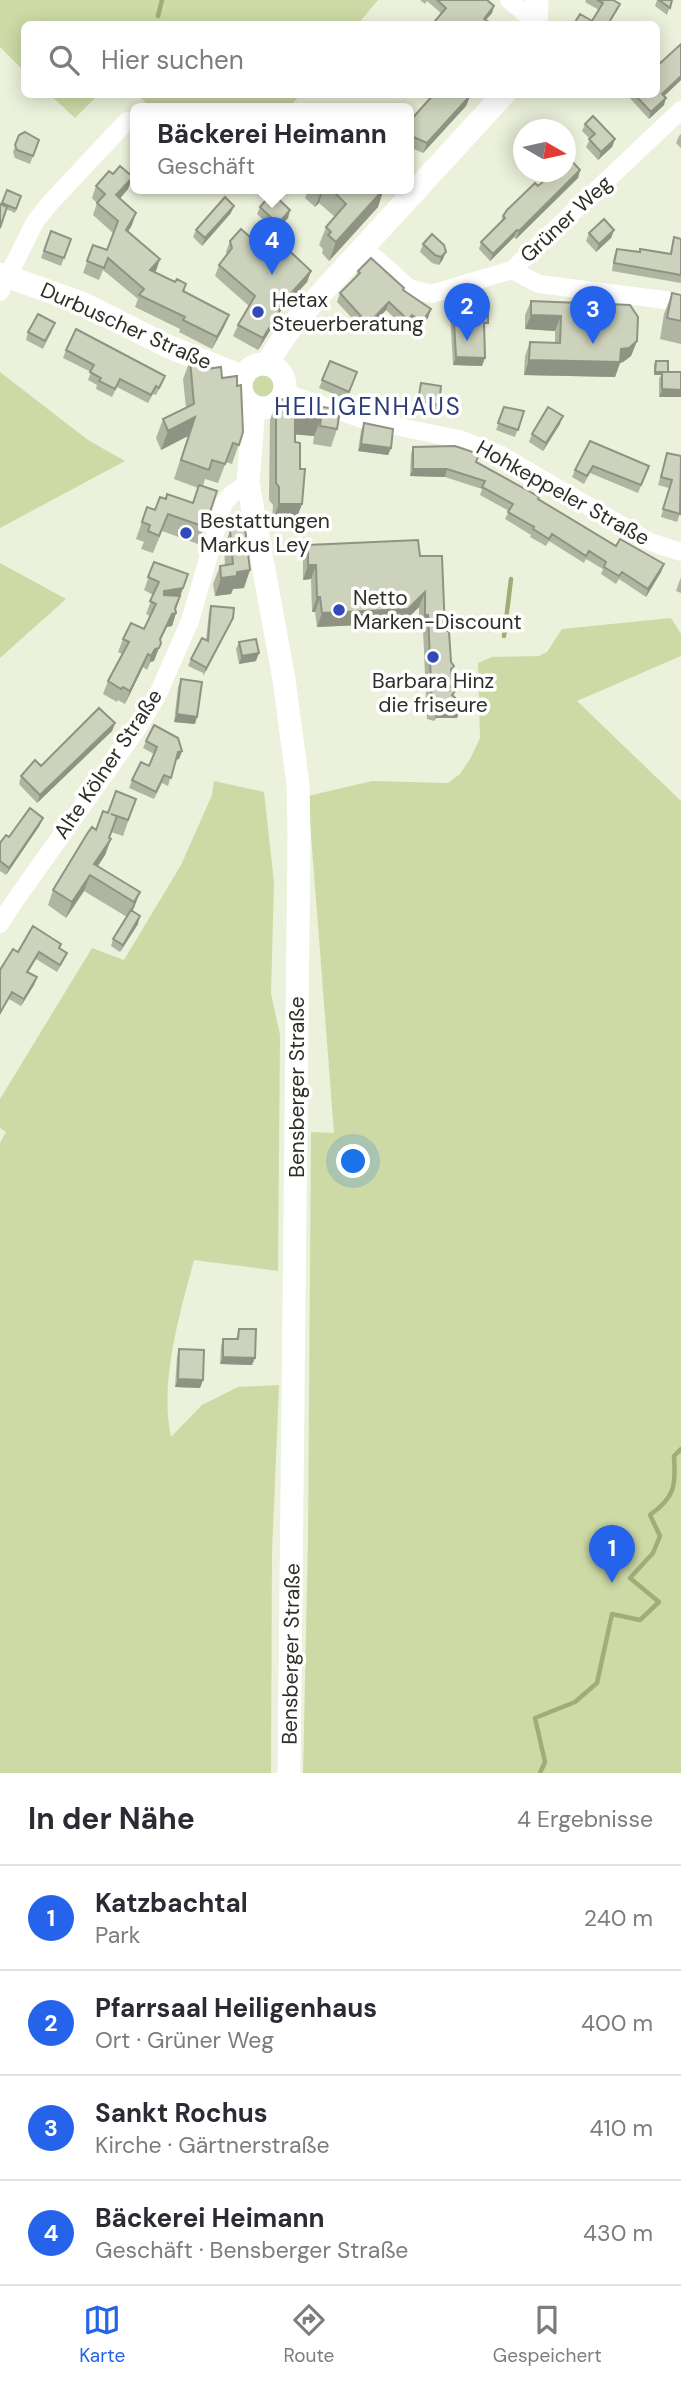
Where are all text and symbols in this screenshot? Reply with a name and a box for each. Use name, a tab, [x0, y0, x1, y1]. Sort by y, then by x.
search box	[21, 21, 660, 98]
icon: search	[45, 41, 83, 79]
text: Hier suchen	[101, 43, 244, 77]
popup	[130, 103, 414, 194]
text: Bäckerei Heimann	[157, 117, 387, 151]
north arrow	[513, 119, 576, 182]
text: Geschäft	[157, 151, 255, 181]
street label: Grüner Weg	[514, 169, 618, 269]
pin: 4	[249, 217, 295, 275]
street label: Durbuscher Straße	[36, 276, 216, 376]
pin: 2	[444, 283, 490, 341]
place label: Hetax Steuerberatung	[272, 286, 424, 338]
pin: 3	[570, 286, 616, 344]
marker: Hetax Steuerberatung	[250, 304, 266, 320]
district label: HEILIGENHAUS	[274, 391, 462, 422]
street label: Hohkeppeler Straße	[471, 434, 655, 552]
place label: Bestattungen Markus Ley	[200, 507, 330, 559]
marker: Bestattungen Markus Ley	[178, 525, 194, 541]
place label: Netto Marken-Discount	[353, 584, 522, 636]
marker: Netto Marken-Discount	[331, 602, 347, 618]
marker: Barbara Hinz die friseure	[425, 649, 441, 665]
place label: Barbara Hinz die friseure	[372, 667, 494, 719]
street label: Alte Kölner Straße	[47, 683, 169, 844]
street label: Bensberger Straße	[283, 996, 311, 1178]
your location	[336, 1144, 370, 1178]
pin: 1	[589, 1525, 635, 1583]
street label: Bensberger Straße	[275, 1563, 307, 1745]
text: In der Nähe	[28, 1799, 195, 1838]
text: 4 Ergebnisse	[517, 1804, 653, 1834]
text: Katzbachtal	[95, 1886, 248, 1920]
text: 1	[47, 1903, 55, 1933]
text: 240 m	[584, 1903, 653, 1933]
text: Park	[95, 1920, 140, 1950]
text: Pfarrsaal Heiligenhaus	[95, 1991, 377, 2025]
text: 2	[44, 2008, 58, 2038]
text: 400 m	[581, 2008, 653, 2038]
text: Ort · Grüner Weg	[95, 2025, 274, 2055]
text: Sankt Rochus	[95, 2096, 268, 2130]
text: 3	[44, 2113, 58, 2143]
text: 410 m	[590, 2113, 653, 2143]
text: Kirche · Gärtnerstraße	[95, 2130, 330, 2160]
text: Bäckerei Heimann	[95, 2201, 325, 2235]
text: 4	[44, 2218, 58, 2248]
text: 430 m	[583, 2218, 653, 2248]
text: Geschäft · Bensberger Straße	[95, 2235, 408, 2265]
tab: Karte	[79, 2301, 125, 2368]
tab: Route	[284, 2301, 334, 2368]
tab: Gespeichert	[493, 2301, 602, 2368]

